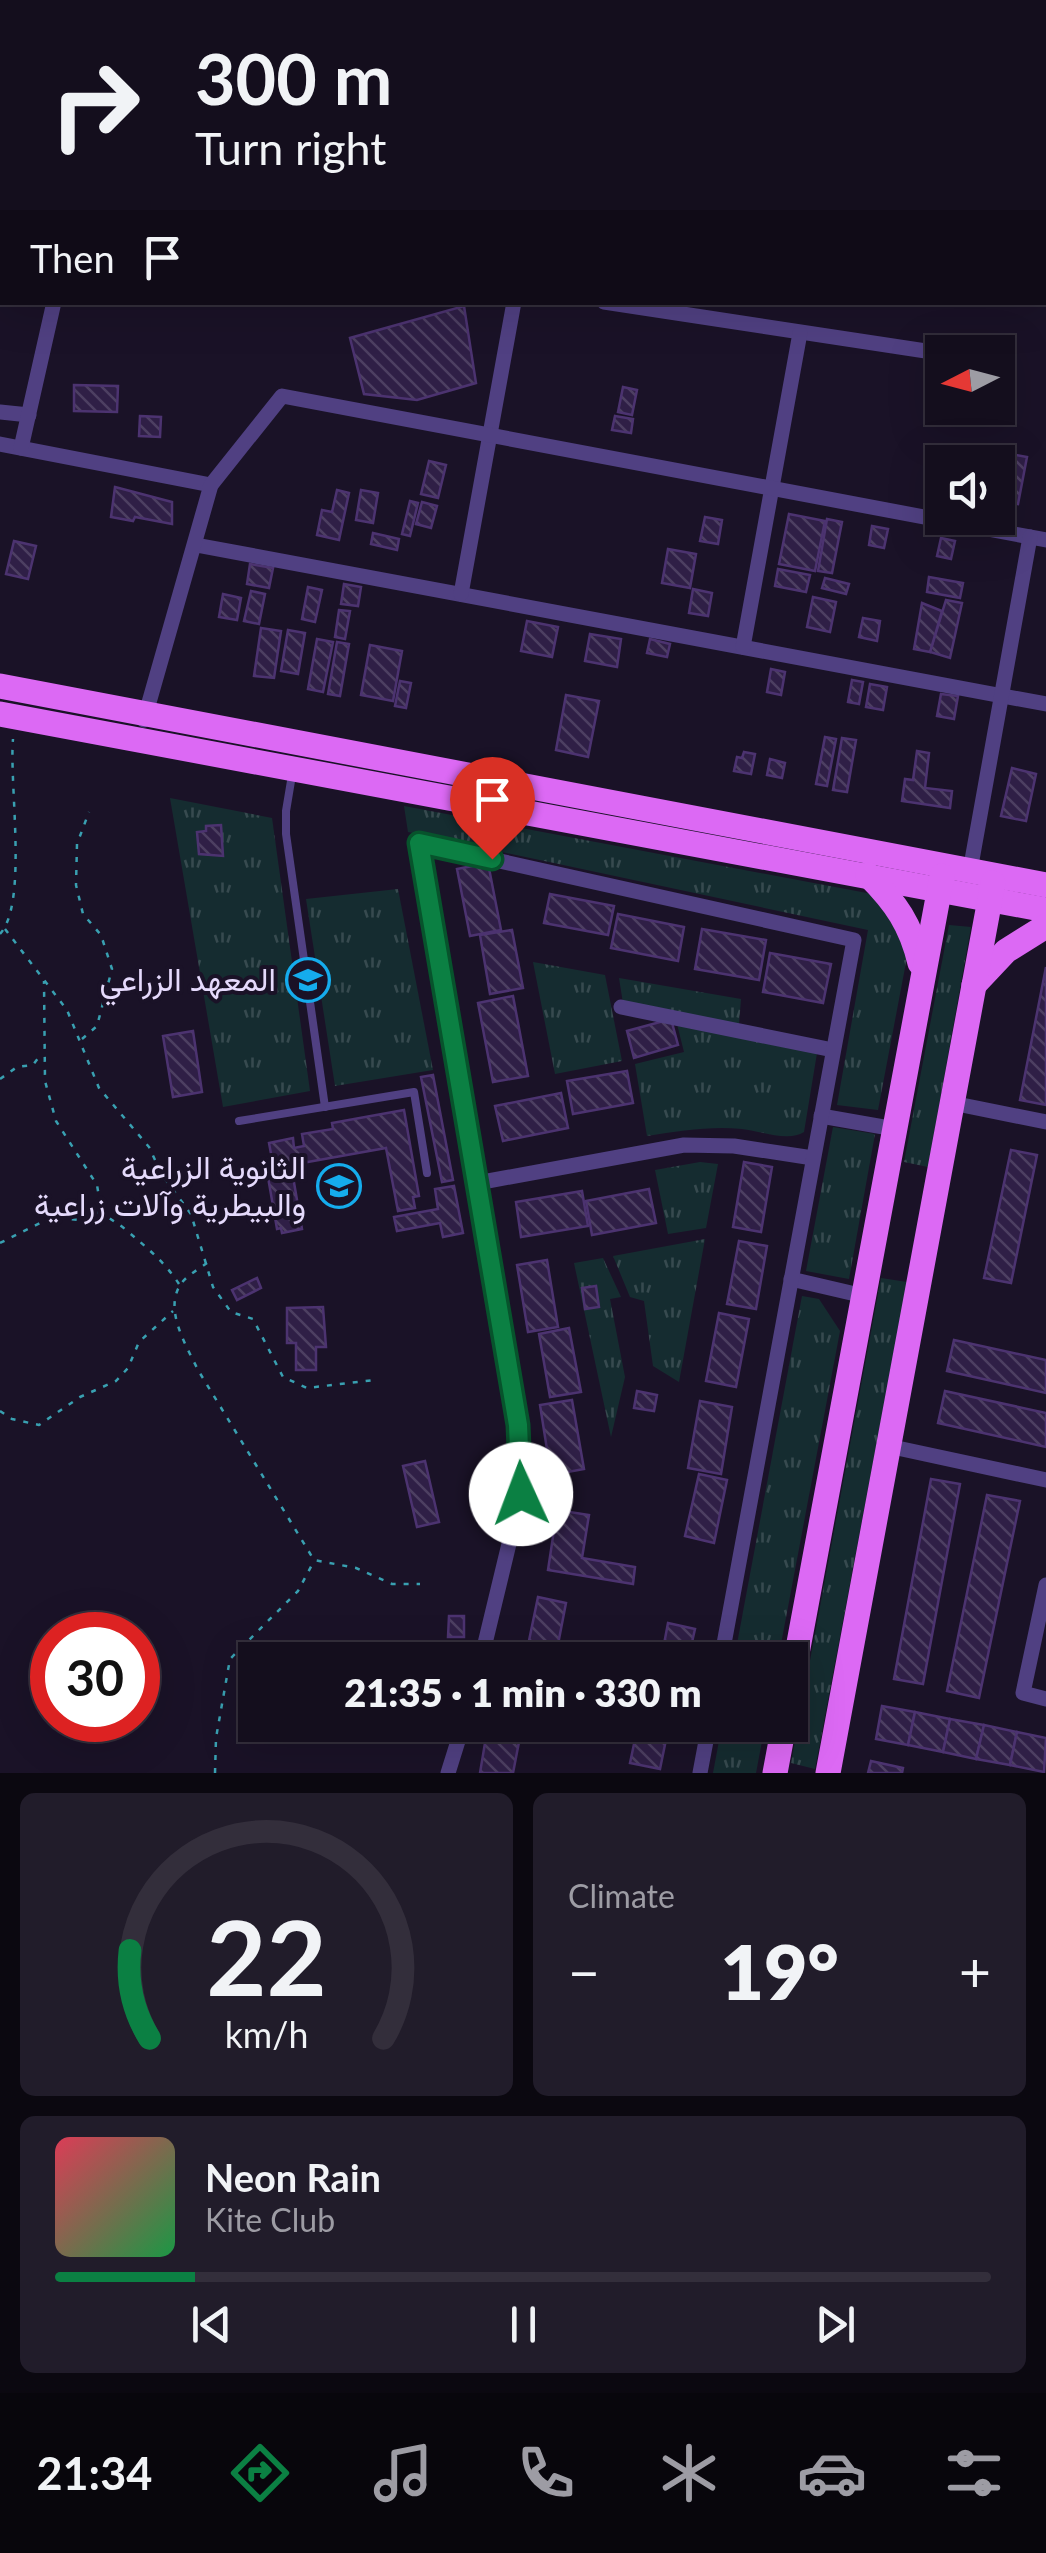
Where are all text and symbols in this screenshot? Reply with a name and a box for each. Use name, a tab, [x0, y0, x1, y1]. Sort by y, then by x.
text: 300 m	[195, 36, 392, 120]
icon: right	[30, 40, 160, 170]
text: Turn right	[195, 121, 386, 175]
icon: arrive	[135, 230, 190, 285]
text: Then	[30, 235, 115, 281]
north arrow	[925, 335, 1015, 425]
map controls	[925, 335, 1015, 535]
button: sound	[925, 445, 1015, 535]
pin	[450, 757, 535, 860]
icon: arrive	[465, 772, 520, 827]
school or university icon: المعهد الزراعي	[285, 957, 331, 1003]
place label: المعهد الزراعي	[99, 959, 276, 1006]
place label: الثانوية الزراعية والبيطرية وآلات زراعية	[34, 1147, 306, 1225]
school or university icon: الثانوية الزراعية والبيطرية وآلات زراعية	[316, 1163, 362, 1209]
position arrow	[469, 1442, 573, 1546]
speed limit sign: 30	[30, 1612, 160, 1742]
text: 21:35 · 1 min · 330 m	[344, 1669, 702, 1715]
text: Climate	[568, 1876, 675, 1915]
text: 22	[206, 1893, 327, 2018]
text: 19°	[720, 1926, 839, 2016]
text: −	[568, 1938, 600, 2004]
text: +	[959, 1938, 991, 2004]
text: km/h	[225, 2013, 308, 2056]
text: Neon Rain	[205, 2154, 381, 2200]
text: Kite Club	[205, 2200, 335, 2239]
icon: previous	[184, 2297, 239, 2352]
icon: pause	[496, 2297, 551, 2352]
icon: next	[808, 2297, 863, 2352]
icon: directions	[225, 2438, 295, 2508]
icon: music	[368, 2438, 438, 2508]
icon: phone	[511, 2438, 581, 2508]
icon: climate	[654, 2438, 724, 2508]
icon: car	[797, 2438, 867, 2508]
icon: filters	[939, 2438, 1009, 2508]
text: 21:34	[36, 2446, 152, 2500]

